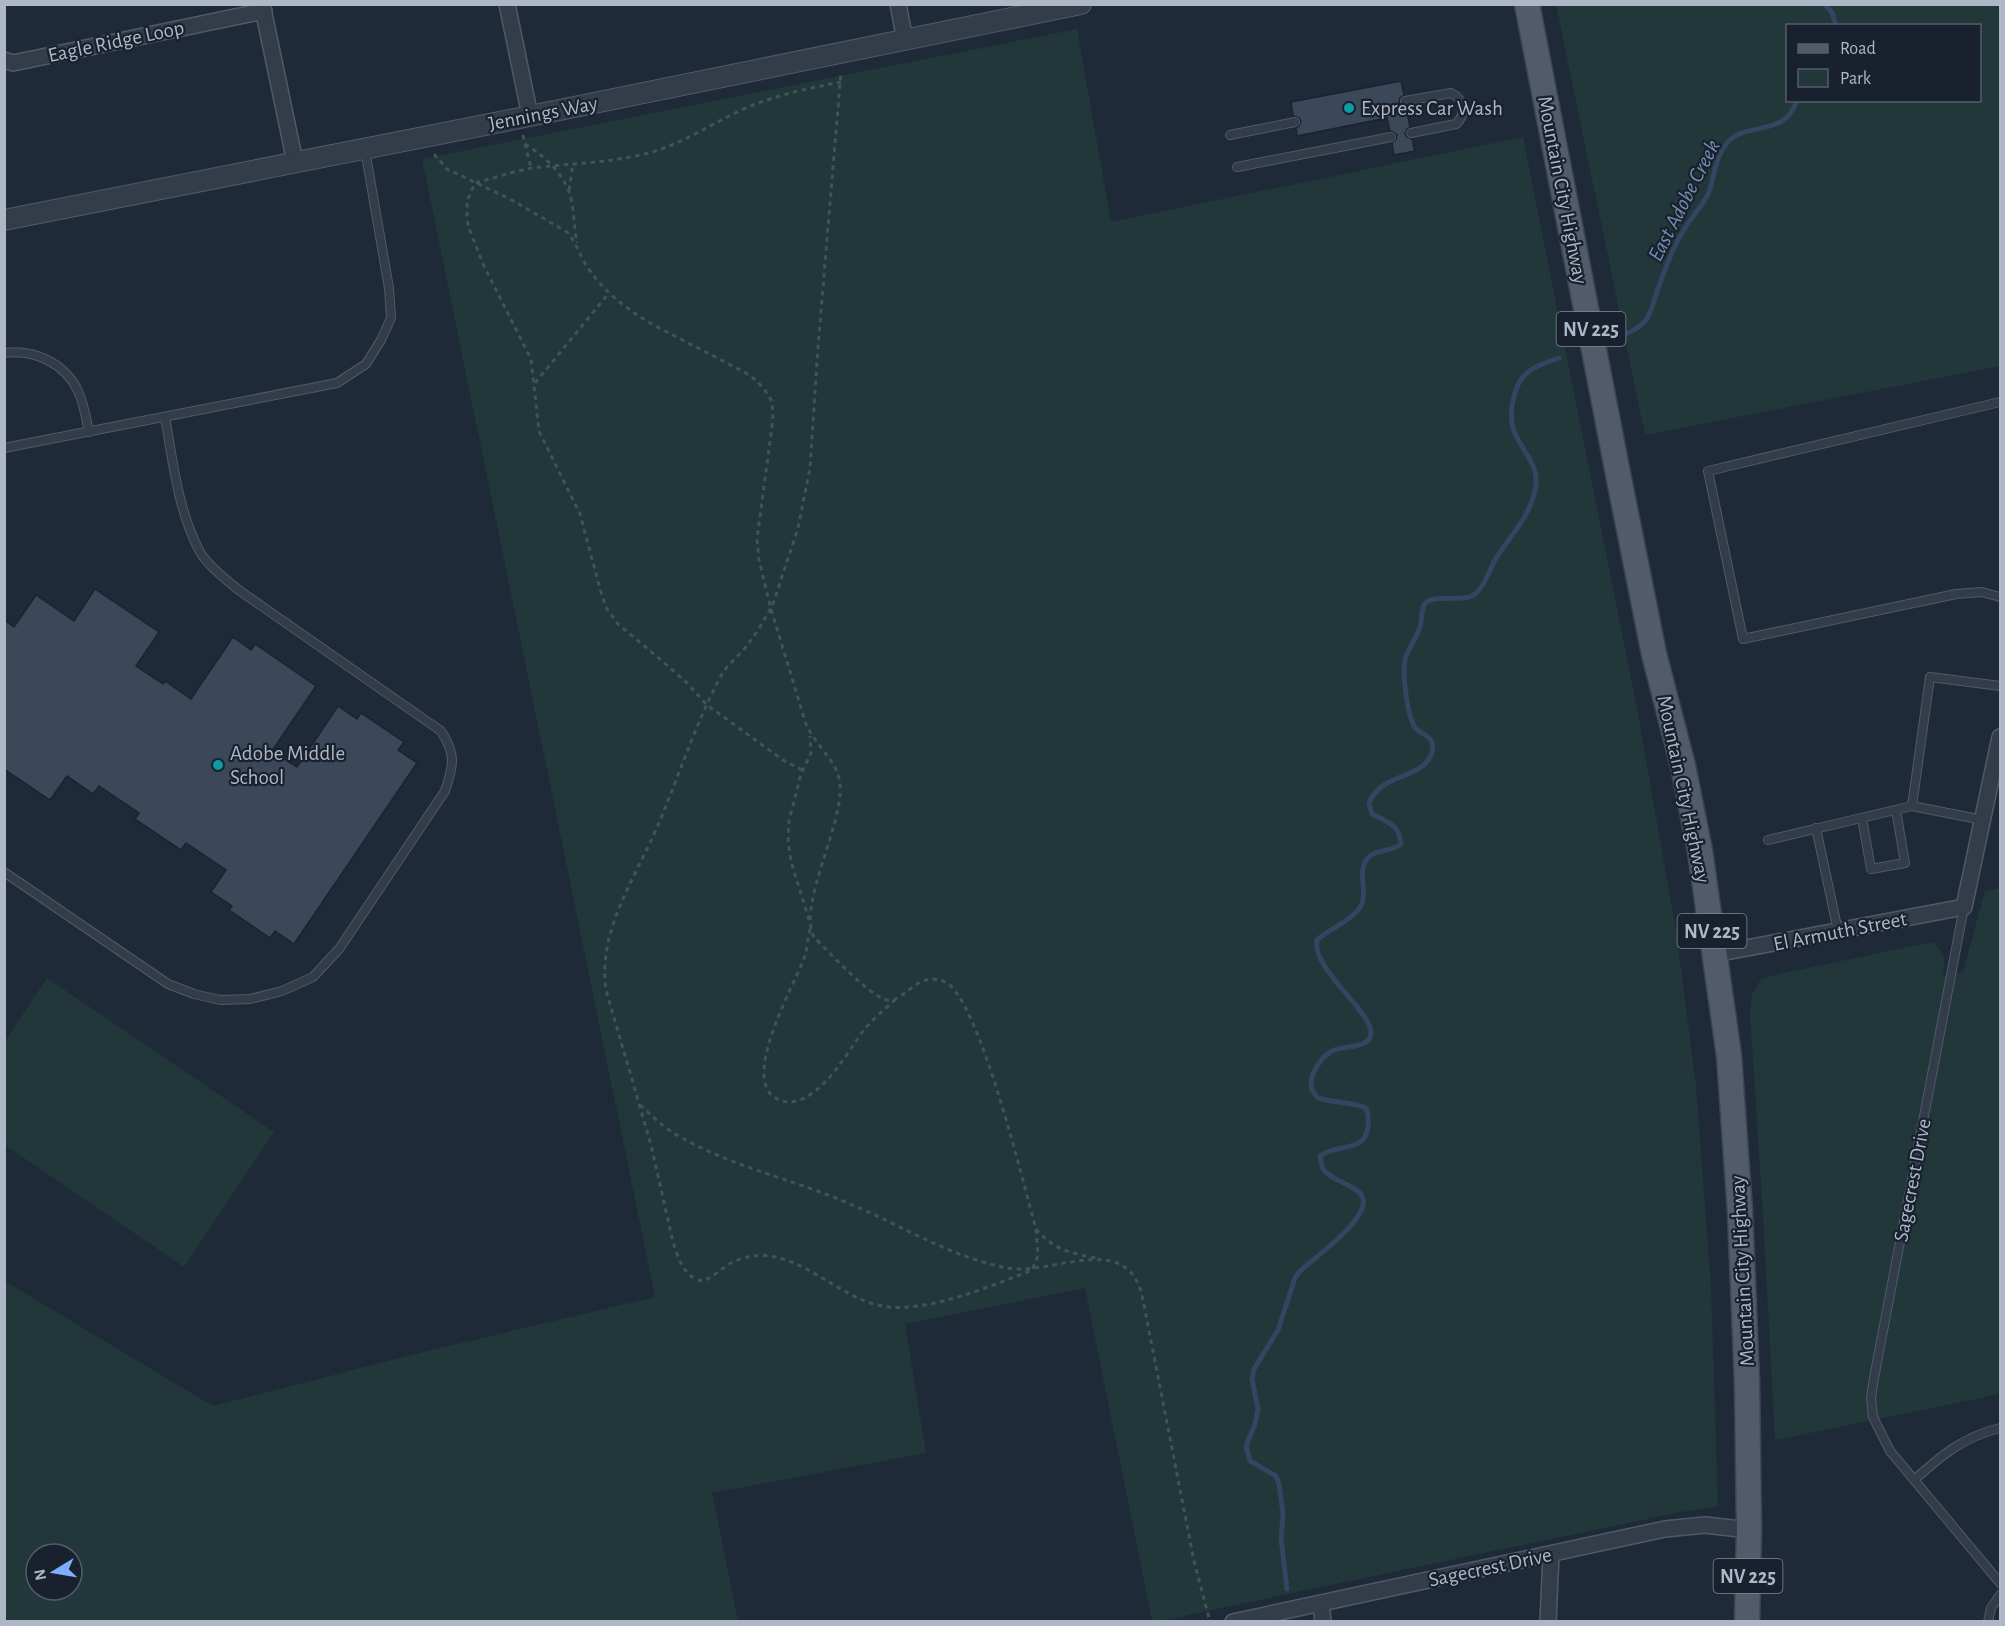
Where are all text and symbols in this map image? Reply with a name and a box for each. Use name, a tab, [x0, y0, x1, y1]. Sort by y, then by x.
street label: Eagle Ridge Loop	[46, 17, 186, 66]
legend	[1786, 24, 1981, 102]
text: Road	[1840, 40, 1876, 58]
text: Park	[1840, 70, 1872, 88]
street label: Jennings Way	[487, 93, 599, 134]
street label: Mountain City Highway	[1534, 94, 1591, 286]
place label: Express Car Wash	[1361, 98, 1503, 119]
marker: Express Car Wash	[1342, 101, 1356, 115]
water label: East Adobe Creek	[1644, 136, 1724, 265]
road number: NV 225	[1556, 312, 1626, 346]
street label: Mountain City Highway	[1653, 693, 1714, 885]
place label: Adobe Middle School	[230, 743, 345, 788]
marker: Adobe Middle School	[211, 758, 225, 772]
street label: El Armuth Street	[1772, 908, 1909, 955]
road number: NV 225	[1678, 914, 1746, 948]
street label: Sagecrest Drive	[1890, 1117, 1935, 1243]
street label: Mountain City Highway	[1727, 1175, 1758, 1367]
north arrow	[24, 1542, 84, 1602]
street label: Sagecrest Drive	[1427, 1544, 1553, 1591]
road number: NV 225	[1714, 1559, 1782, 1593]
text: N	[31, 1568, 49, 1582]

